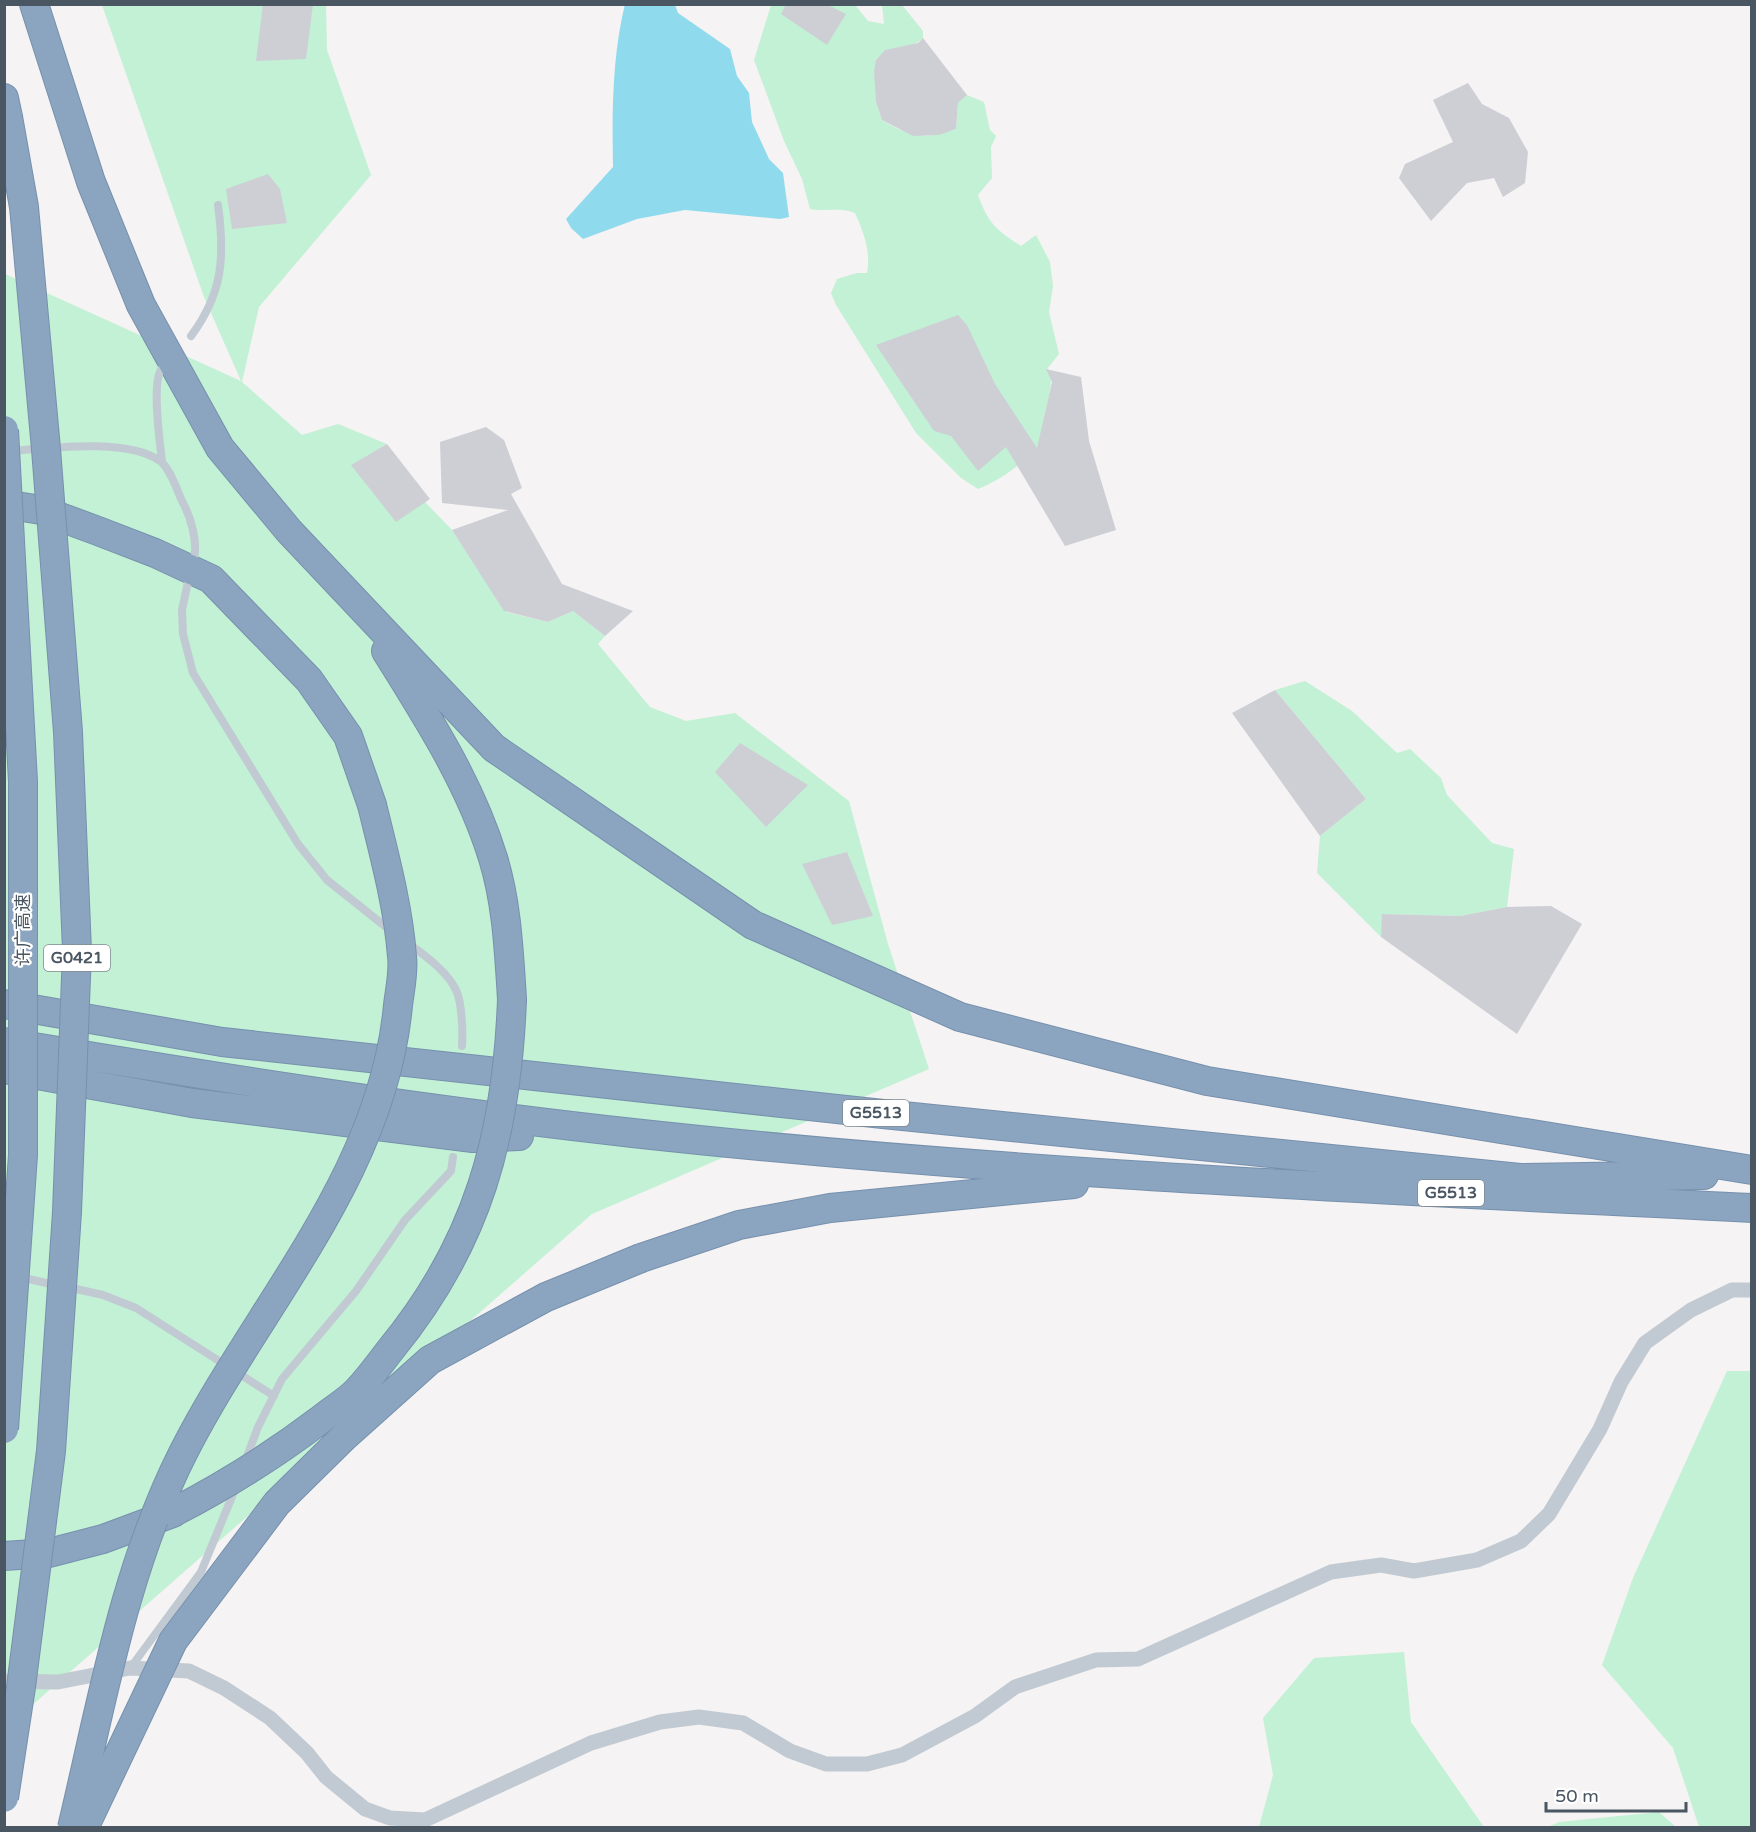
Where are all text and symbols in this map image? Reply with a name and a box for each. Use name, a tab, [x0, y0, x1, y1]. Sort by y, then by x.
street label: 许广高速	[12, 894, 34, 966]
road number: G0421	[44, 945, 110, 971]
road number: G5513	[843, 1100, 909, 1126]
road number: G5513	[1418, 1180, 1484, 1206]
scale bar	[1546, 1775, 1686, 1813]
text: 50 m	[1555, 1785, 1599, 1807]

